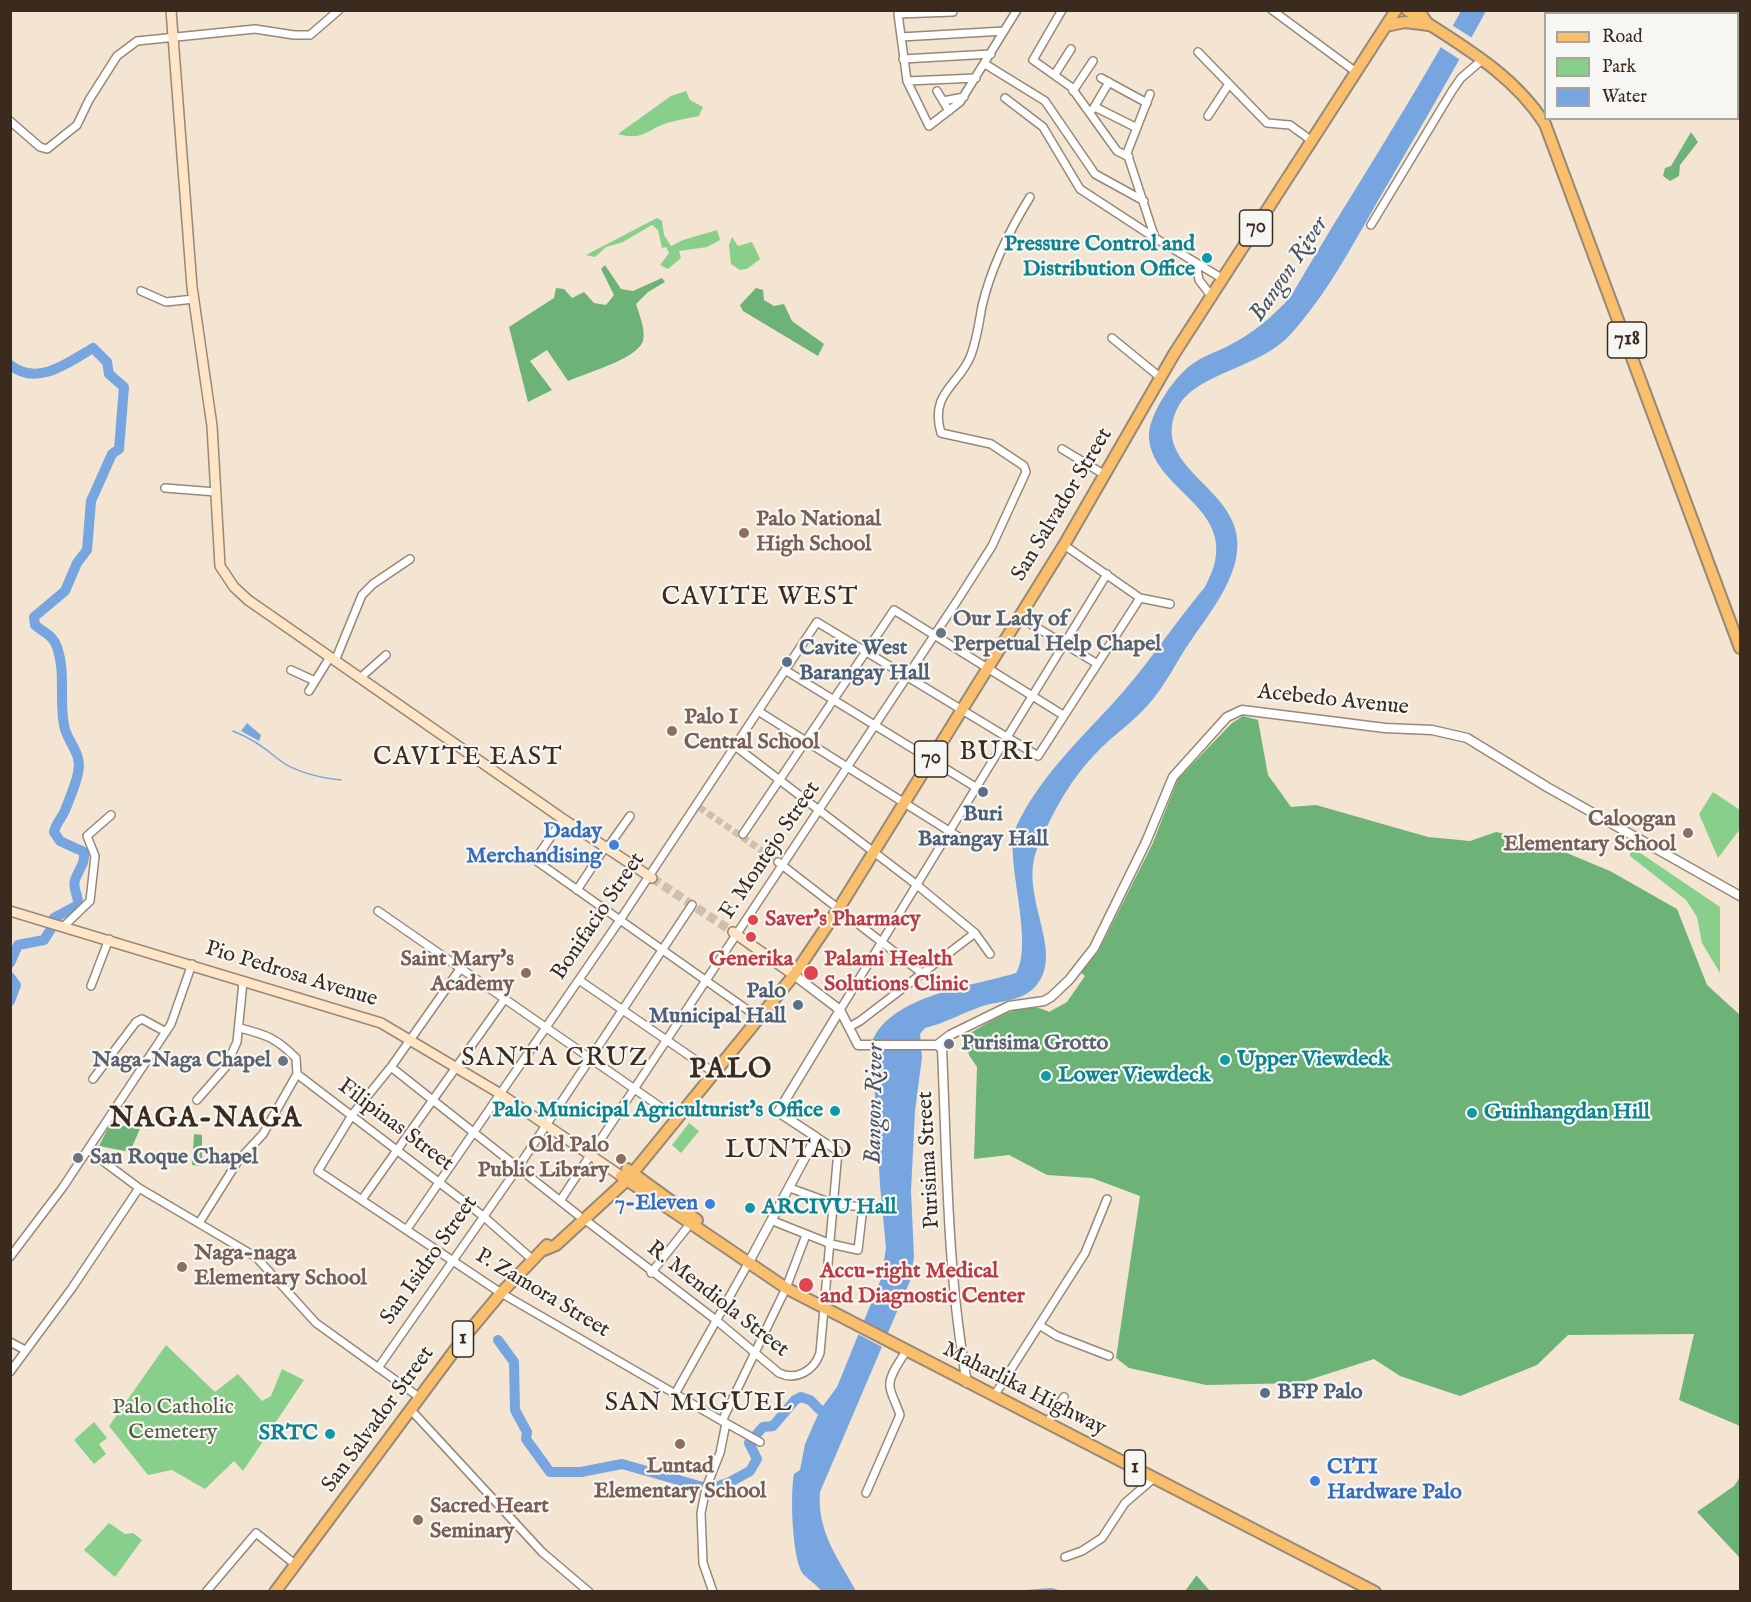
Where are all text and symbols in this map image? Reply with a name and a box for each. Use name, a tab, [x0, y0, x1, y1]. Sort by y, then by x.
legend	[1544, 12, 1739, 120]
text: Road	[1602, 26, 1643, 49]
text: Park	[1602, 56, 1636, 79]
text: Water	[1602, 86, 1647, 109]
road number: 70	[1240, 210, 1272, 246]
water label: Bangon River	[1244, 212, 1336, 328]
place label: Pressure Control and Distribution Office	[1004, 232, 1195, 284]
marker: Pressure Control and Distribution Office	[1200, 251, 1214, 265]
road number: 718	[1608, 322, 1646, 358]
street label: San Salvador Street	[1007, 424, 1119, 586]
place label: Palo National High School	[756, 507, 881, 558]
marker: Palo National High School	[737, 526, 751, 540]
district label: CAVITE WEST	[661, 583, 859, 615]
place label: Our Lady of Perpetual Help Chapel	[953, 607, 1161, 658]
marker: Our Lady of Perpetual Help Chapel	[934, 626, 948, 640]
place label: Cavite West Barangay Hall	[799, 636, 930, 688]
marker: Cavite West Barangay Hall	[780, 655, 794, 669]
street label: Acebedo Avenue	[1256, 680, 1410, 722]
place label: Palo I Central School	[684, 705, 819, 756]
marker: Palo I Central School	[665, 724, 679, 738]
district label: BURI	[959, 738, 1035, 770]
road number: 70	[914, 741, 948, 777]
district label: CAVITE EAST	[373, 743, 563, 775]
street label: F. Montejo Street	[715, 777, 827, 925]
marker: Buri Barangay Hall	[976, 785, 990, 799]
place label: Buri Barangay Hall	[918, 802, 1048, 854]
place label: Caloogan Elementary School	[1503, 807, 1676, 858]
place label: Daday Merchandising	[466, 819, 602, 870]
marker: Caloogan Elementary School	[1681, 826, 1695, 840]
marker: Daday Merchandising	[607, 838, 621, 852]
street label: Bonifacio Street	[547, 848, 651, 986]
place label: Saver's Pharmacy	[765, 907, 921, 933]
marker: Saver's Pharmacy	[746, 913, 760, 927]
marker: Generika	[744, 930, 758, 944]
street label: Pio Pedrosa Avenue	[202, 936, 380, 1014]
place label: Saint Mary's Academy	[401, 947, 514, 998]
place label: Generika	[709, 947, 793, 973]
place label: Palami Health Solutions Clinic	[824, 947, 968, 998]
marker: Palami Health Solutions Clinic	[802, 964, 820, 982]
marker: Saint Mary's Academy	[519, 966, 533, 980]
place label: Palo Municipal Hall	[649, 979, 786, 1030]
marker: Palo Municipal Hall	[791, 998, 805, 1012]
place label: Purisima Grotto	[961, 1031, 1108, 1057]
marker: Purisima Grotto	[942, 1037, 956, 1051]
water label: Bangon River	[861, 1043, 891, 1165]
district label: SANTA CRUZ	[461, 1044, 649, 1076]
place label: Upper Viewdeck	[1237, 1047, 1389, 1073]
place label: Naga-Naga Chapel	[92, 1048, 271, 1074]
marker: Upper Viewdeck	[1218, 1053, 1232, 1067]
marker: Naga-Naga Chapel	[276, 1054, 290, 1068]
district label: PALO	[689, 1054, 773, 1088]
place label: Lower Viewdeck	[1058, 1063, 1210, 1089]
marker: Lower Viewdeck	[1039, 1069, 1053, 1083]
street label: Filipinas Street	[332, 1074, 458, 1178]
street label: Purisima Street	[913, 1091, 947, 1229]
place label: Palo Municipal Agriculturist's Office	[492, 1098, 823, 1124]
place label: Guinhangdan Hill	[1484, 1100, 1650, 1126]
district label: NAGA-NAGA	[110, 1103, 302, 1137]
marker: Palo Municipal Agriculturist's Office	[828, 1104, 842, 1118]
marker: Guinhangdan Hill	[1465, 1106, 1479, 1120]
place label: Old Palo Public Library	[478, 1133, 609, 1184]
district label: LUNTAD	[725, 1136, 853, 1168]
place label: San Roque Chapel	[90, 1145, 258, 1171]
marker: San Roque Chapel	[71, 1151, 85, 1165]
marker: Old Palo Public Library	[614, 1152, 628, 1166]
street label: San Isidro Street	[376, 1191, 484, 1331]
place label: 7-Eleven	[615, 1191, 698, 1217]
place label: ARCIVU Hall	[762, 1195, 897, 1221]
marker: 7-Eleven	[703, 1197, 717, 1211]
marker: ARCIVU Hall	[743, 1201, 757, 1215]
street label: R. Mendiola Street	[641, 1236, 793, 1364]
place label: Naga-naga Elementary School	[194, 1241, 367, 1292]
street label: P. Zamora Street	[470, 1244, 614, 1344]
place label: Accu-right Medical and Diagnostic Center	[820, 1259, 1025, 1310]
marker: Naga-naga Elementary School	[175, 1260, 189, 1274]
marker: Accu-right Medical and Diagnostic Center	[797, 1276, 815, 1294]
road number: 1	[452, 1321, 474, 1357]
street label: Maharlika Highway	[938, 1337, 1110, 1443]
street label: San Salvador Street	[317, 1342, 441, 1498]
place label: BFP Palo	[1277, 1380, 1363, 1406]
marker: BFP Palo	[1258, 1386, 1272, 1400]
district label: SAN MIGUEL	[605, 1389, 793, 1421]
park label: Palo Catholic Cemetery	[112, 1395, 234, 1446]
place label: SRTC	[259, 1421, 318, 1447]
marker: SRTC	[323, 1427, 337, 1441]
marker: Luntad Elementary School	[673, 1437, 687, 1451]
road number: 1	[1124, 1450, 1146, 1486]
place label: Luntad Elementary School	[594, 1454, 766, 1506]
place label: CITI Hardware Palo	[1327, 1455, 1462, 1506]
marker: CITI Hardware Palo	[1308, 1474, 1322, 1488]
place label: Sacred Heart Seminary	[430, 1494, 549, 1546]
marker: Sacred Heart Seminary	[411, 1513, 425, 1527]

